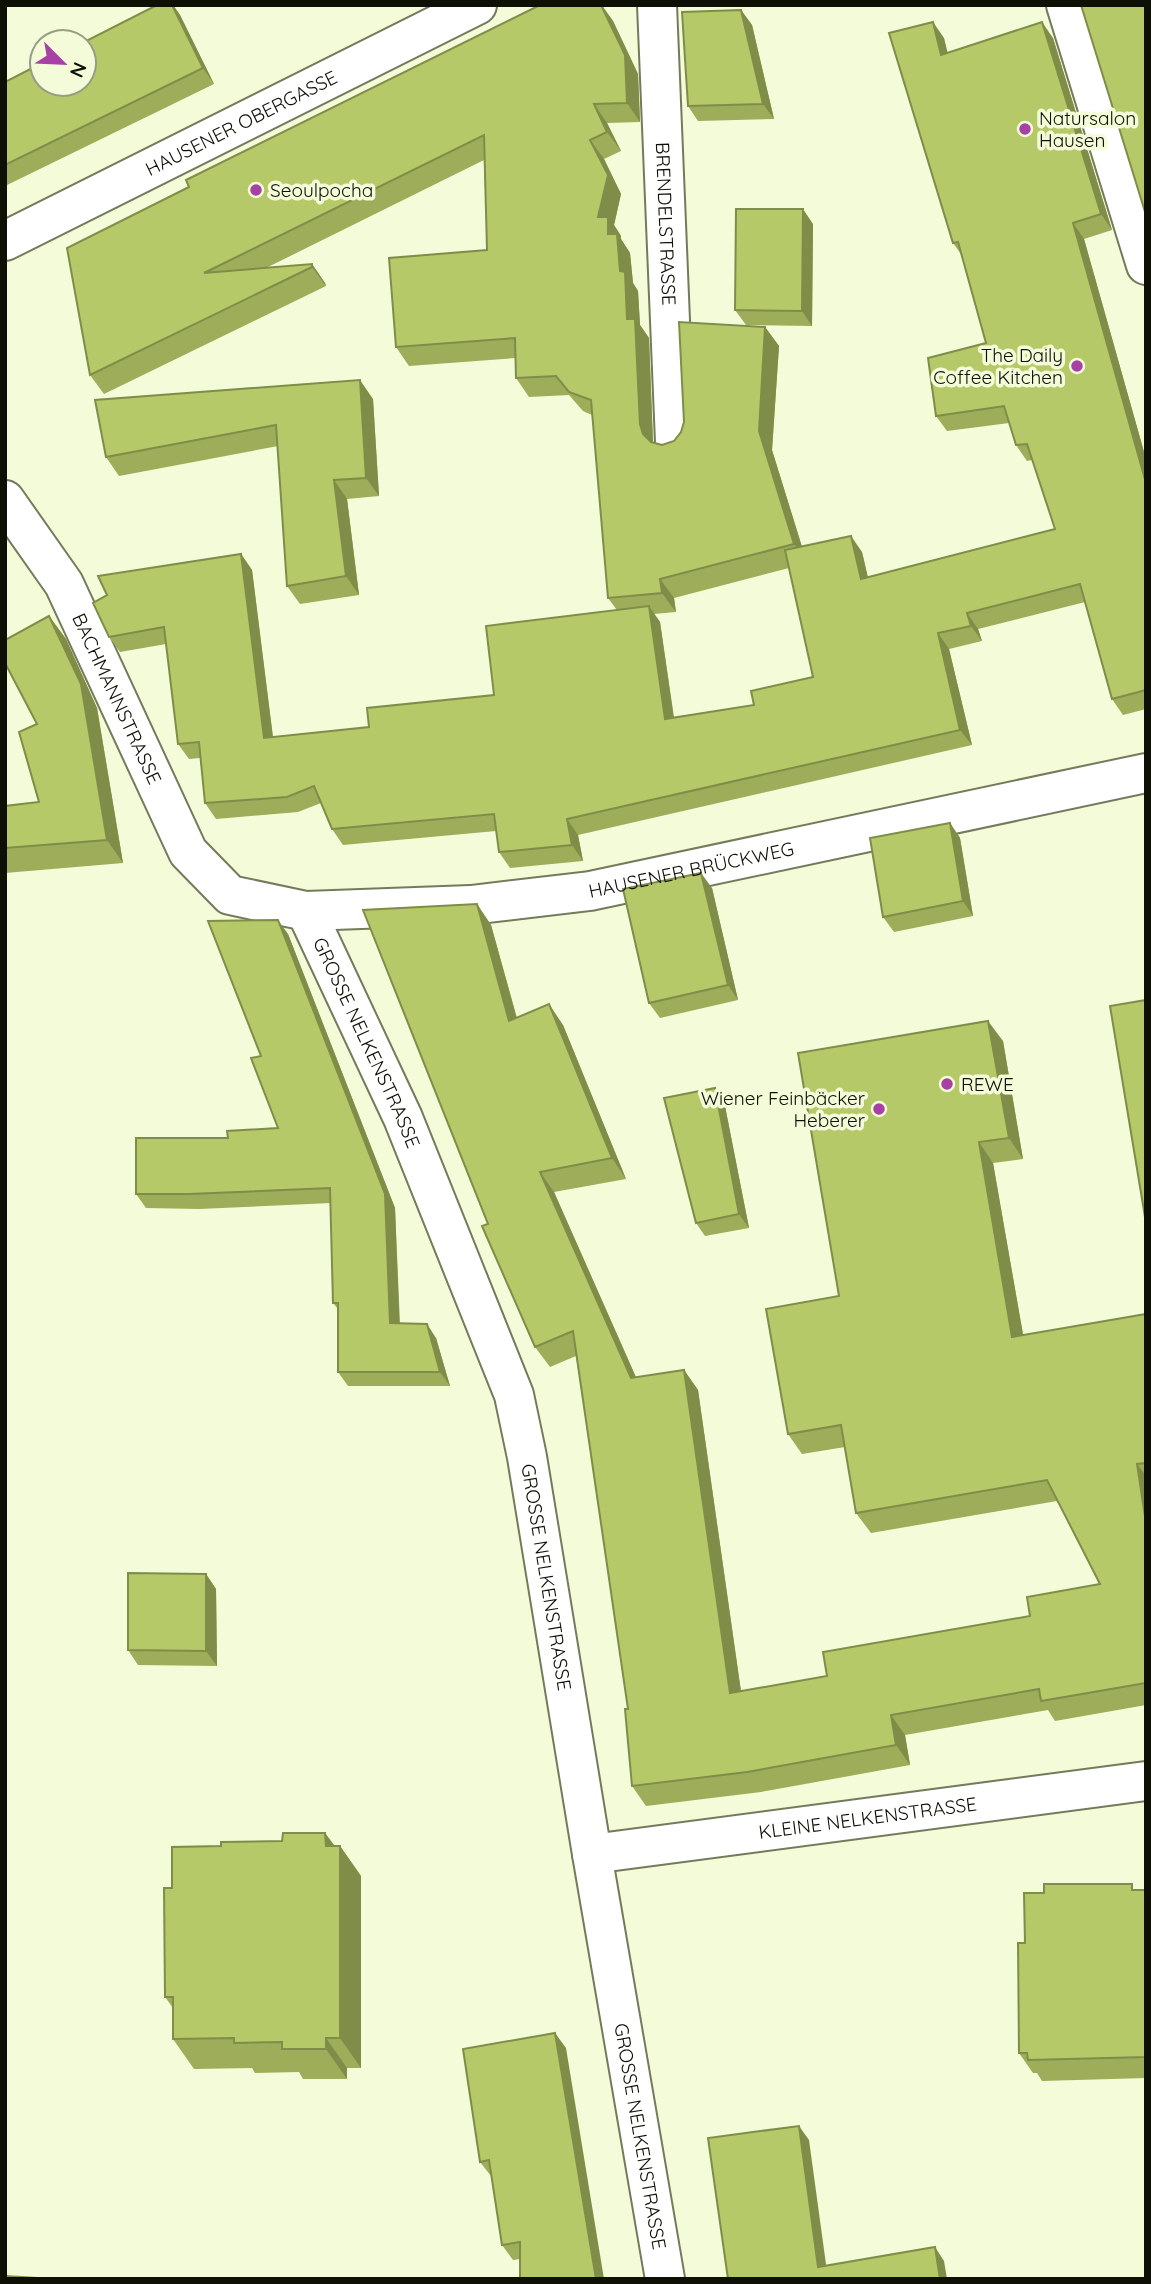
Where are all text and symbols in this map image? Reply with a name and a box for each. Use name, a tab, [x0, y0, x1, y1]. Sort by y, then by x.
north arrow	[28, 28, 98, 98]
text: N	[65, 59, 92, 81]
street label: HAUSENER OBERGASSE	[141, 65, 341, 181]
place label: Natursalon Hausen	[1039, 106, 1136, 152]
marker: Natursalon Hausen	[1017, 121, 1033, 137]
street label: BRENDELSTRASSE	[651, 142, 681, 306]
place label: Seoulpocha	[270, 178, 373, 202]
marker: Seoulpocha	[248, 182, 264, 198]
place label: The Daily Coffee Kitchen	[933, 343, 1063, 389]
marker: The Daily Coffee Kitchen	[1069, 358, 1085, 374]
street label: BACHMANNSTRASSE	[67, 609, 167, 788]
street label: HAUSENER BRÜCKWEG	[586, 836, 796, 903]
street label: GROSSE NELKENSTRASSE	[308, 933, 426, 1151]
place label: REWE	[961, 1072, 1014, 1096]
marker: REWE	[939, 1076, 955, 1092]
place label: Wiener Feinbäcker Heberer	[701, 1086, 866, 1132]
marker: Wiener Feinbäcker Heberer	[871, 1101, 887, 1117]
street label: GROSSE NELKENSTRASSE	[516, 1462, 577, 1692]
street label: KLEINE NELKENSTRASSE	[757, 1791, 978, 1844]
street label: GROSSE NELKENSTRASSE	[609, 2021, 672, 2251]

